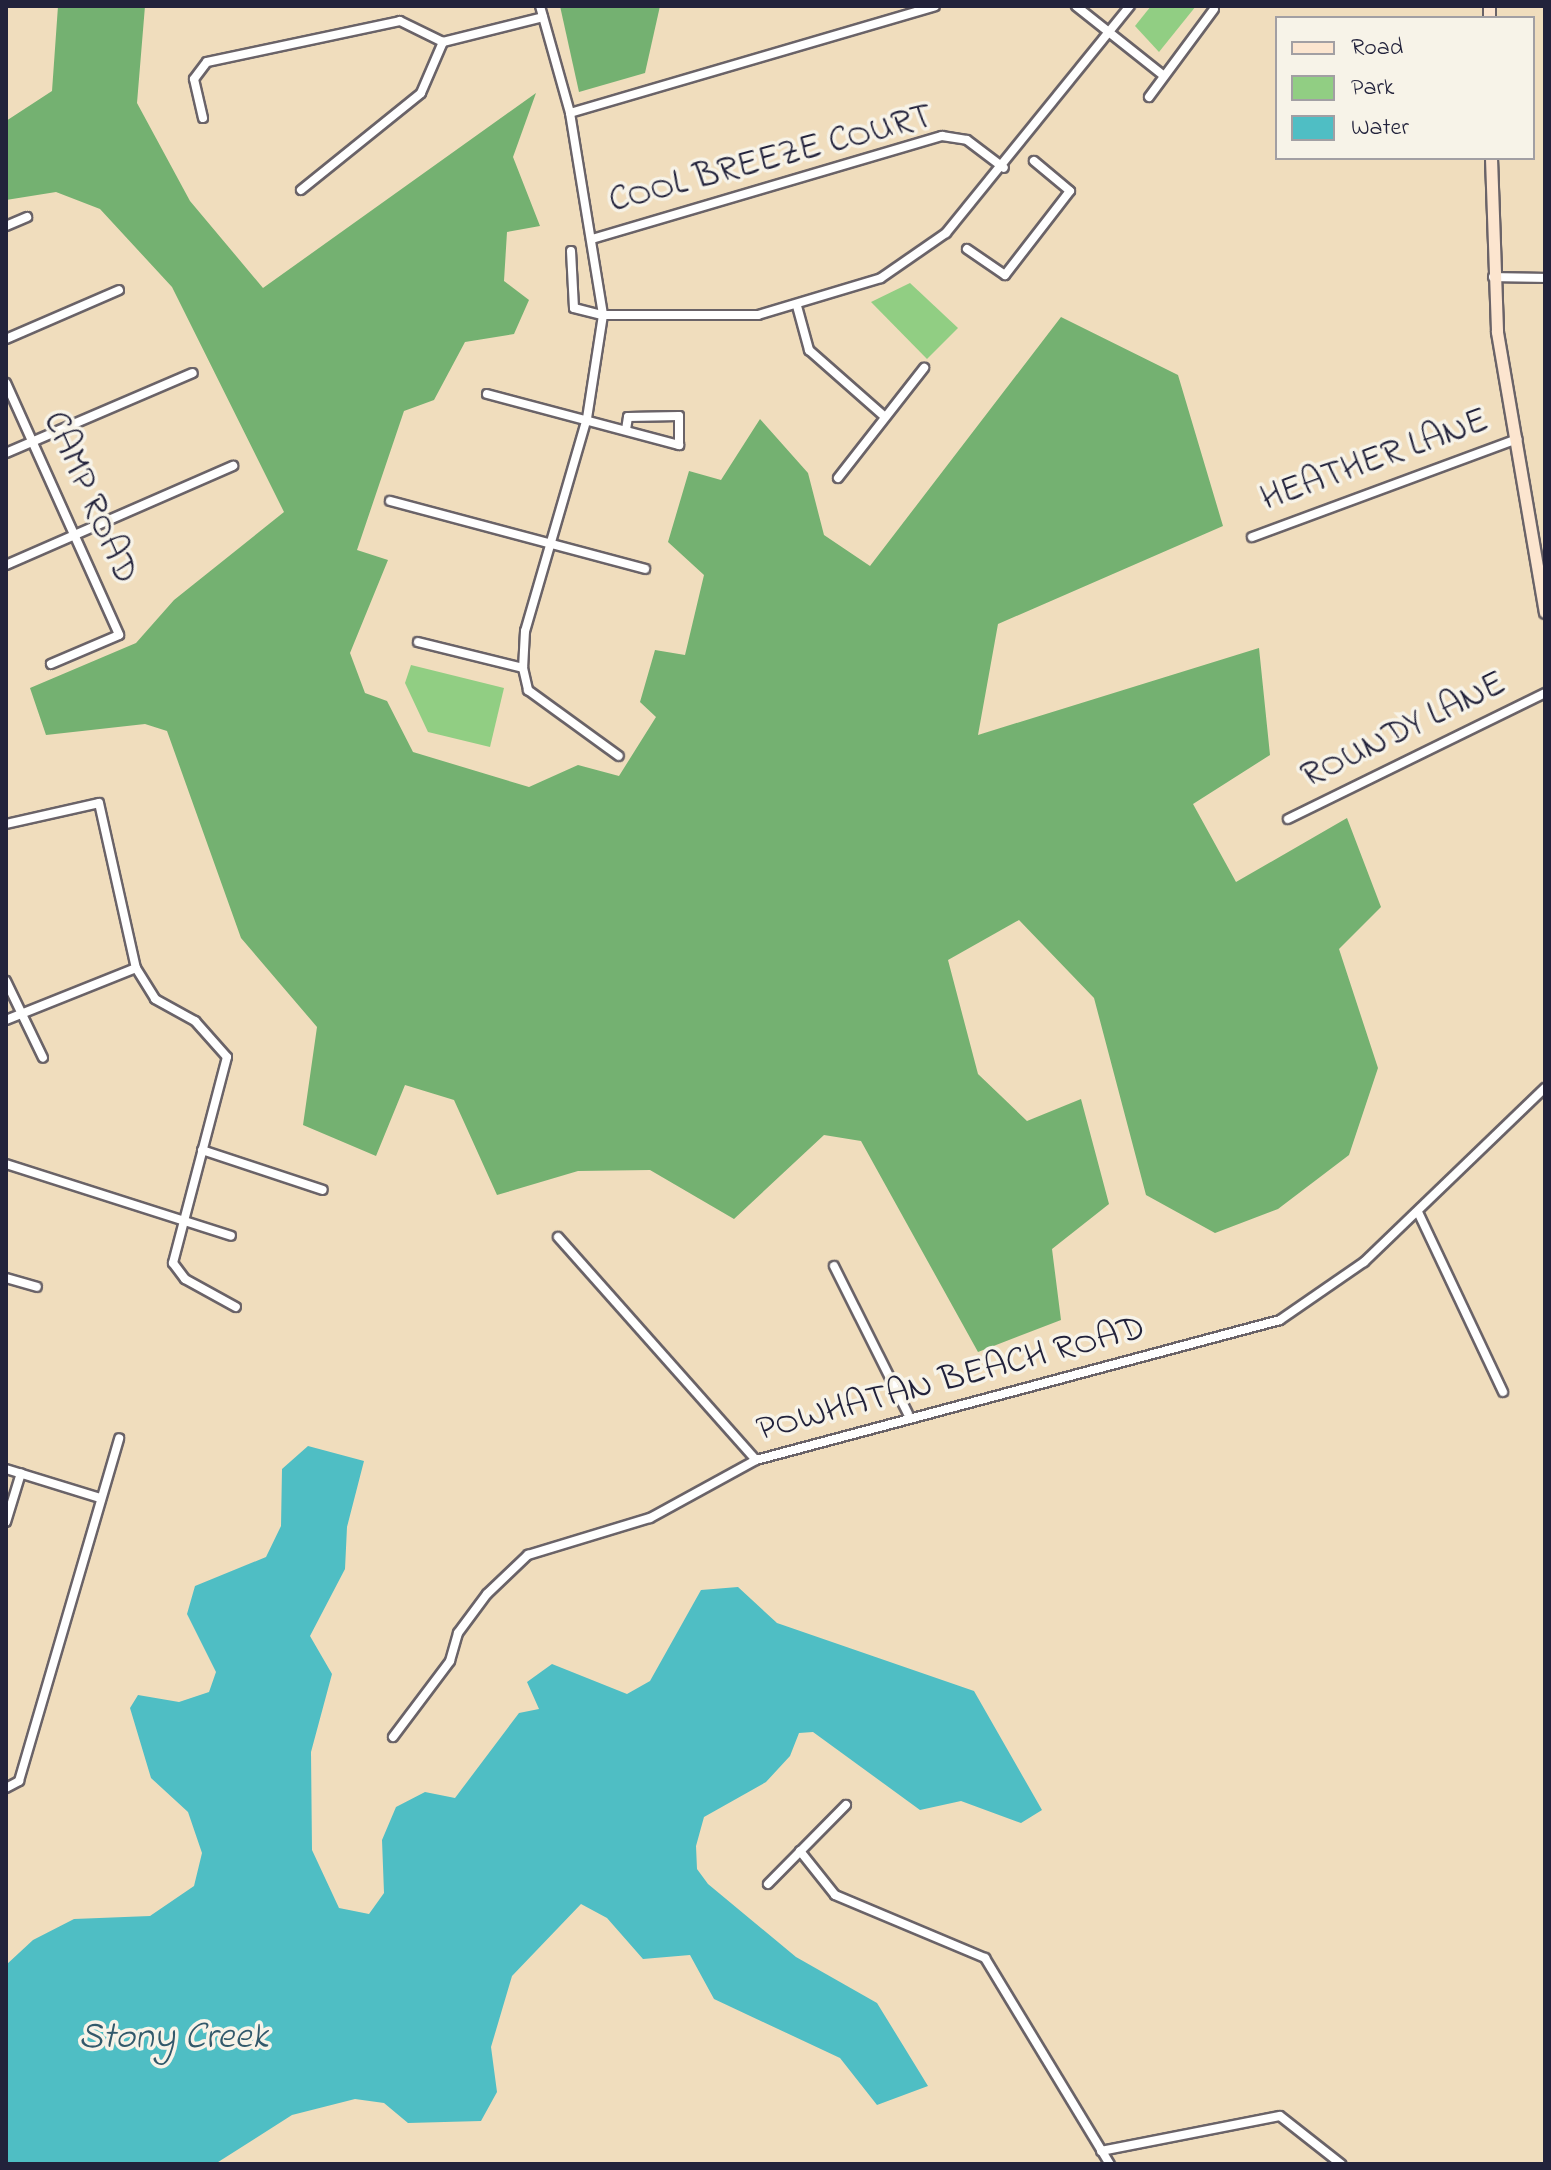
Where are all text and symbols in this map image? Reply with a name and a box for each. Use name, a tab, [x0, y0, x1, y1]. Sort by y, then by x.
legend	[1275, 16, 1535, 160]
text: Road	[1351, 31, 1403, 66]
text: Park	[1351, 71, 1394, 106]
street label: COOL BREEZE COURT	[605, 96, 937, 224]
text: Water	[1351, 111, 1409, 146]
street label: HEATHER LANE	[1255, 400, 1495, 522]
street label: CAMP ROAD	[32, 405, 146, 591]
street label: ROUNDY LANE	[1295, 663, 1513, 799]
street label: POWHATAN BEACH ROAD	[752, 1307, 1150, 1453]
water label: Stony Creek	[78, 2016, 268, 2062]

